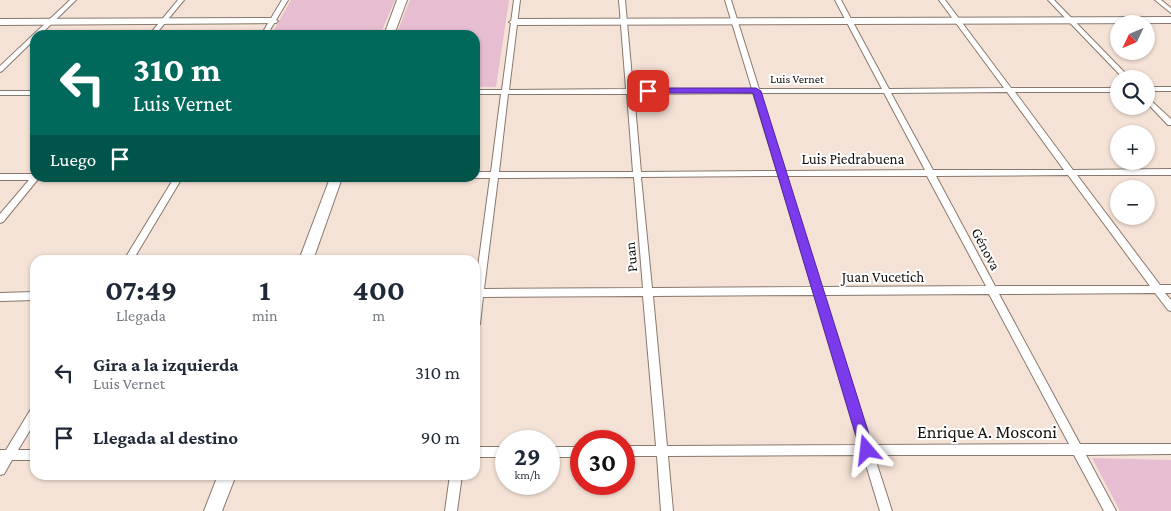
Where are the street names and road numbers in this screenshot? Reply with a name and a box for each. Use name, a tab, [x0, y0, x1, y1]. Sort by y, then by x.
street label: Luis Vernet	[770, 72, 825, 86]
street label: Luis Piedrabuena	[801, 151, 905, 167]
street label: Génova	[968, 225, 1004, 273]
street label: Puan	[622, 241, 640, 273]
street label: Juan Vucetich	[840, 269, 924, 286]
street label: Enrique A. Mosconi	[917, 422, 1057, 442]

